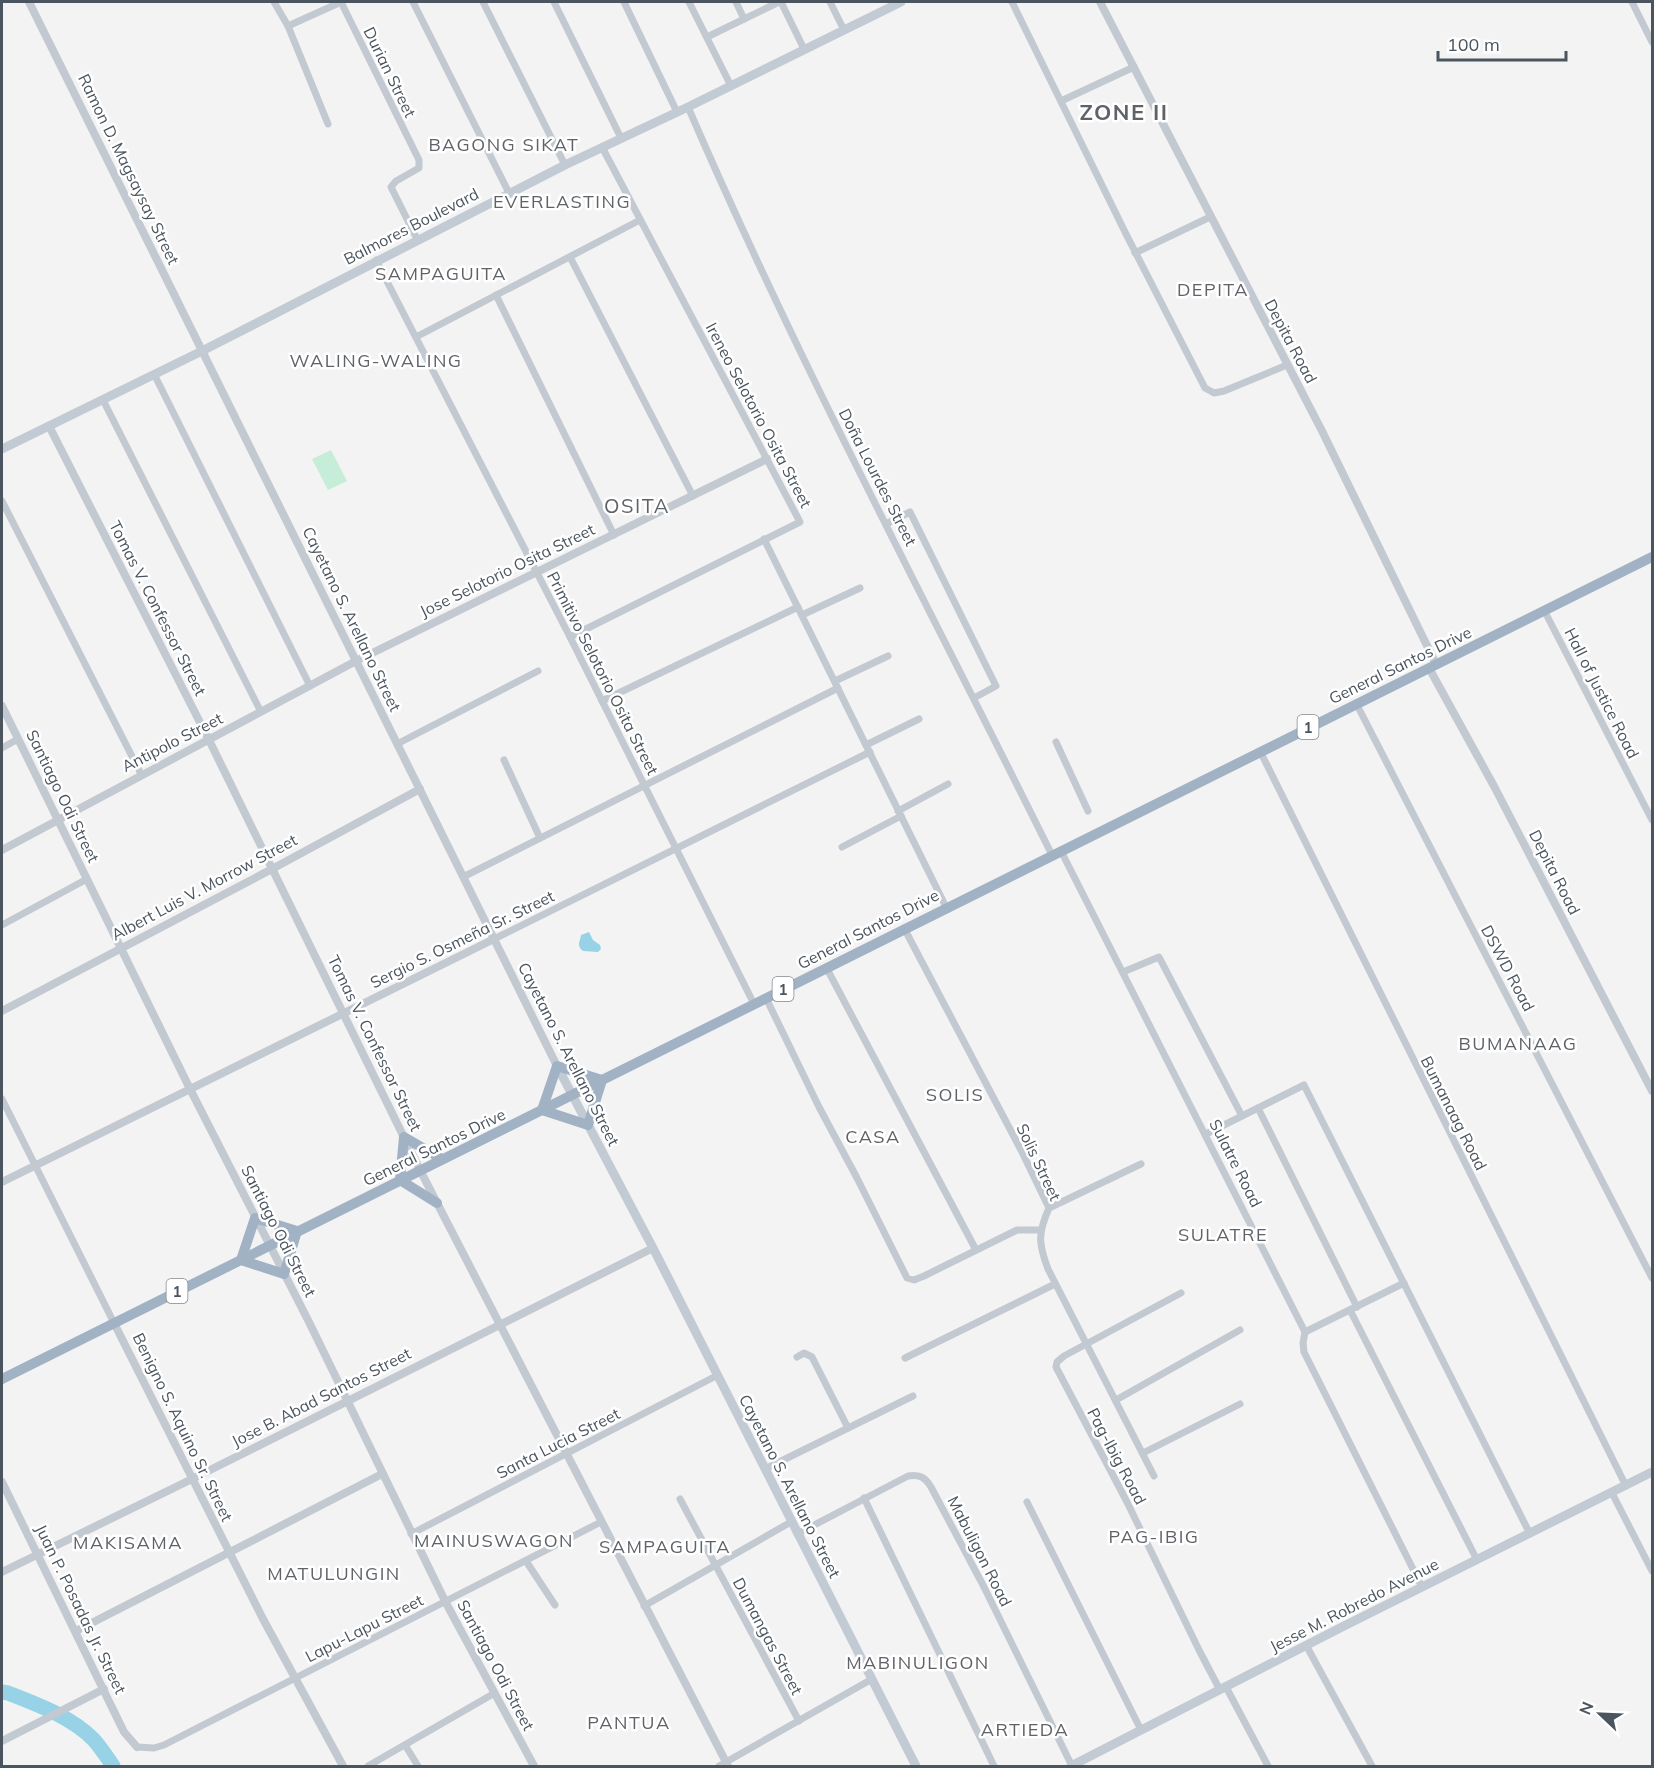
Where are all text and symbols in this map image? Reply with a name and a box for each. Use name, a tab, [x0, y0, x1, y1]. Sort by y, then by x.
street label: Durian Street	[359, 23, 421, 121]
scale bar	[1438, 24, 1566, 62]
text: 100 m	[1447, 33, 1500, 56]
street label: Ramon D. Magsaysay Street	[74, 70, 184, 268]
district label: ZONE II	[1079, 98, 1169, 126]
district label: BAGONG SIKAT	[429, 133, 579, 156]
street label: Balmores Boulevard	[340, 183, 482, 269]
district label: EVERLASTING	[493, 190, 631, 213]
district label: SAMPAGUITA	[375, 262, 507, 285]
district label: DEPITA	[1177, 278, 1249, 301]
street label: Depita Road	[1260, 295, 1322, 387]
street label: Ireneo Selotorio Osita Street	[702, 319, 817, 511]
district label: WALING-WALING	[289, 349, 463, 372]
street label: Doña Lourdes Street	[835, 405, 922, 549]
district label: OSITA	[604, 493, 670, 518]
street label: Tomas V. Confessor Street	[105, 517, 211, 699]
street label: Jose Selotorio Osita Street	[416, 519, 598, 621]
street label: Cayetano S. Arellano Street	[298, 523, 406, 715]
street label: Primitivo Selotorio Osita Street	[543, 568, 663, 778]
street label: General Santos Drive	[1325, 622, 1475, 708]
street label: Hall of Justice Road	[1560, 624, 1644, 762]
street label: Antipolo Street	[118, 708, 226, 776]
road number: 1	[1298, 715, 1318, 739]
street label: Santiago Odi Street	[22, 726, 104, 866]
street label: Depita Road	[1525, 826, 1585, 918]
street label: Albert Luis V. Morrow Street	[108, 829, 301, 945]
street label: Sergio S. Osmeña Sr. Street	[367, 885, 558, 992]
street label: General Santos Drive	[794, 885, 942, 973]
street label: DSWD Road	[1477, 921, 1539, 1015]
street label: Tomas V. Confessor Street	[324, 952, 427, 1135]
street label: Cayetano S. Arellano Street	[514, 959, 624, 1149]
road number: 1	[772, 977, 794, 1001]
district label: BUMANAAG	[1459, 1032, 1577, 1055]
street label: Bumanaag Road	[1417, 1053, 1491, 1173]
district label: SOLIS	[926, 1083, 984, 1106]
street label: General Santos Drive	[359, 1104, 509, 1190]
street label: Sulatre Road	[1205, 1116, 1267, 1210]
street label: Solis Street	[1012, 1120, 1066, 1204]
district label: CASA	[845, 1125, 901, 1148]
street label: Santiago Odi Street	[237, 1162, 321, 1301]
district label: SULATRE	[1178, 1223, 1268, 1246]
road number: 1	[166, 1279, 188, 1303]
street label: Benigno S. Aquino Sr. Street	[129, 1329, 238, 1525]
street label: Jose B. Abad Santos Street	[228, 1343, 414, 1451]
street label: Cayetano S. Arellano Street	[735, 1391, 845, 1581]
street label: Santa Lucia Street	[493, 1403, 623, 1483]
street label: Pag-Ibig Road	[1083, 1404, 1151, 1508]
street label: Mabuligon Road	[944, 1492, 1016, 1610]
street label: Juan P. Posadas Jr. Street	[31, 1521, 131, 1697]
district label: PAG-IBIG	[1108, 1525, 1200, 1548]
district label: MAINUSWAGON	[414, 1529, 574, 1552]
district label: MAKISAMA	[73, 1531, 183, 1554]
district label: SAMPAGUITA	[599, 1535, 731, 1558]
street label: Jesse M. Robredo Avenue	[1266, 1554, 1442, 1656]
district label: MATULUNGIN	[267, 1562, 401, 1585]
street label: Dumangas Street	[729, 1574, 807, 1698]
street label: Lapu-Lapu Street	[302, 1589, 427, 1666]
street label: Santiago Odi Street	[453, 1596, 539, 1734]
district label: MABINULIGON	[846, 1651, 990, 1674]
north arrow	[1570, 1684, 1630, 1744]
text: N	[1575, 1699, 1598, 1718]
district label: PANTUA	[587, 1711, 671, 1734]
district label: ARTIEDA	[981, 1718, 1069, 1741]

